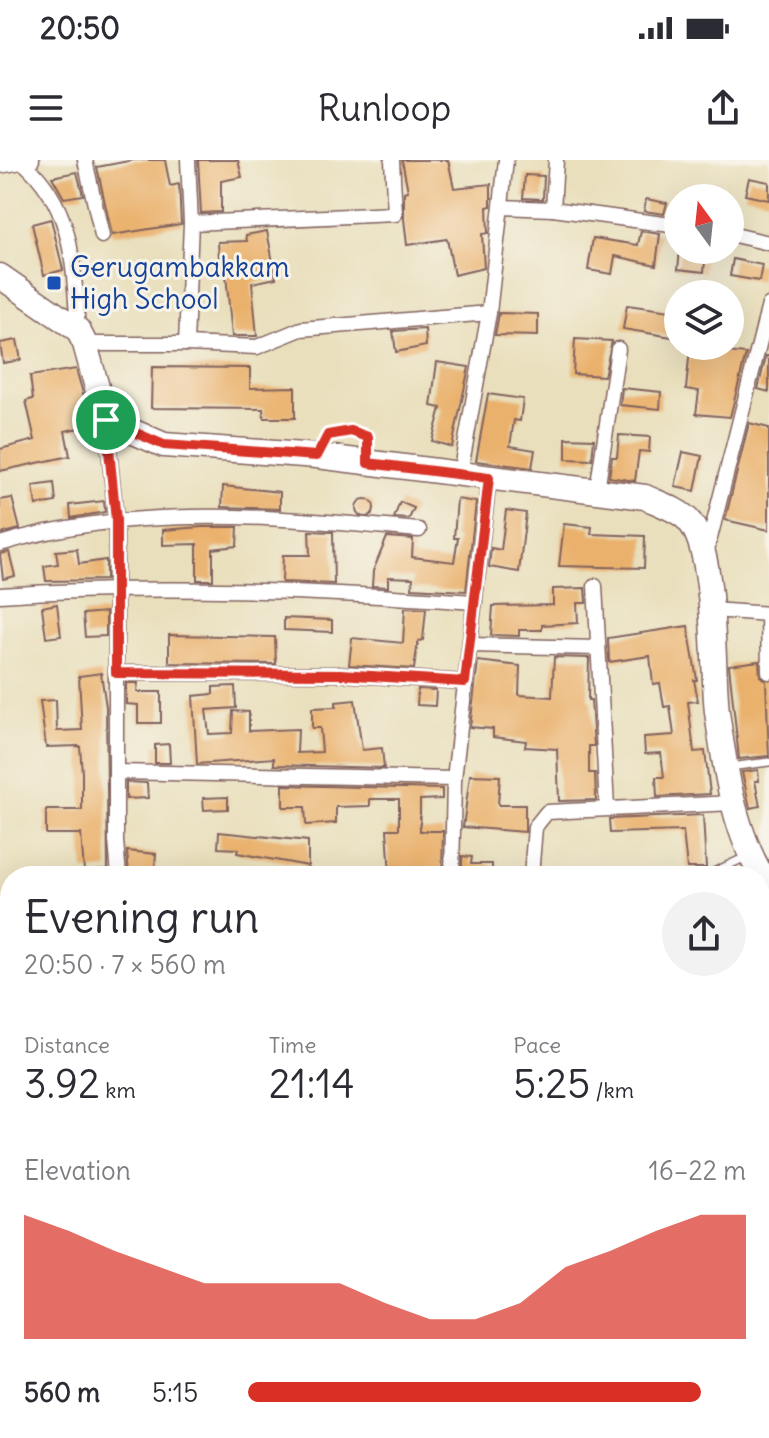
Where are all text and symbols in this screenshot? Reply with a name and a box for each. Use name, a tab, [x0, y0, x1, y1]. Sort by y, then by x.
text: 20:50	[40, 9, 120, 47]
icon: menu	[24, 86, 68, 130]
text: Runloop	[318, 86, 451, 131]
icon: share	[701, 86, 745, 130]
north arrow	[664, 184, 744, 264]
map controls	[664, 184, 744, 360]
place label: Gerugambakkam High School	[70, 249, 290, 317]
marker: Gerugambakkam High School	[45, 274, 63, 292]
button: layers	[664, 280, 744, 360]
pin	[72, 386, 140, 454]
icon: arrive	[84, 398, 128, 442]
text: Evening run	[24, 890, 259, 945]
button: share	[662, 892, 746, 976]
text: 20:50 · 7 × 560 m	[24, 948, 226, 981]
text: Distance	[24, 1031, 110, 1059]
text: Time	[269, 1031, 316, 1059]
text: Pace	[513, 1031, 561, 1059]
text: 3.92	[24, 1059, 100, 1109]
text: 21:14	[269, 1059, 355, 1109]
text: 5:25	[513, 1059, 590, 1109]
text: km	[100, 1076, 136, 1104]
text: /km	[590, 1076, 634, 1104]
text: Elevation	[24, 1154, 131, 1187]
text: 16–22 m	[648, 1154, 746, 1187]
text: 560 m	[24, 1376, 100, 1409]
text: 5:15	[152, 1376, 198, 1409]

